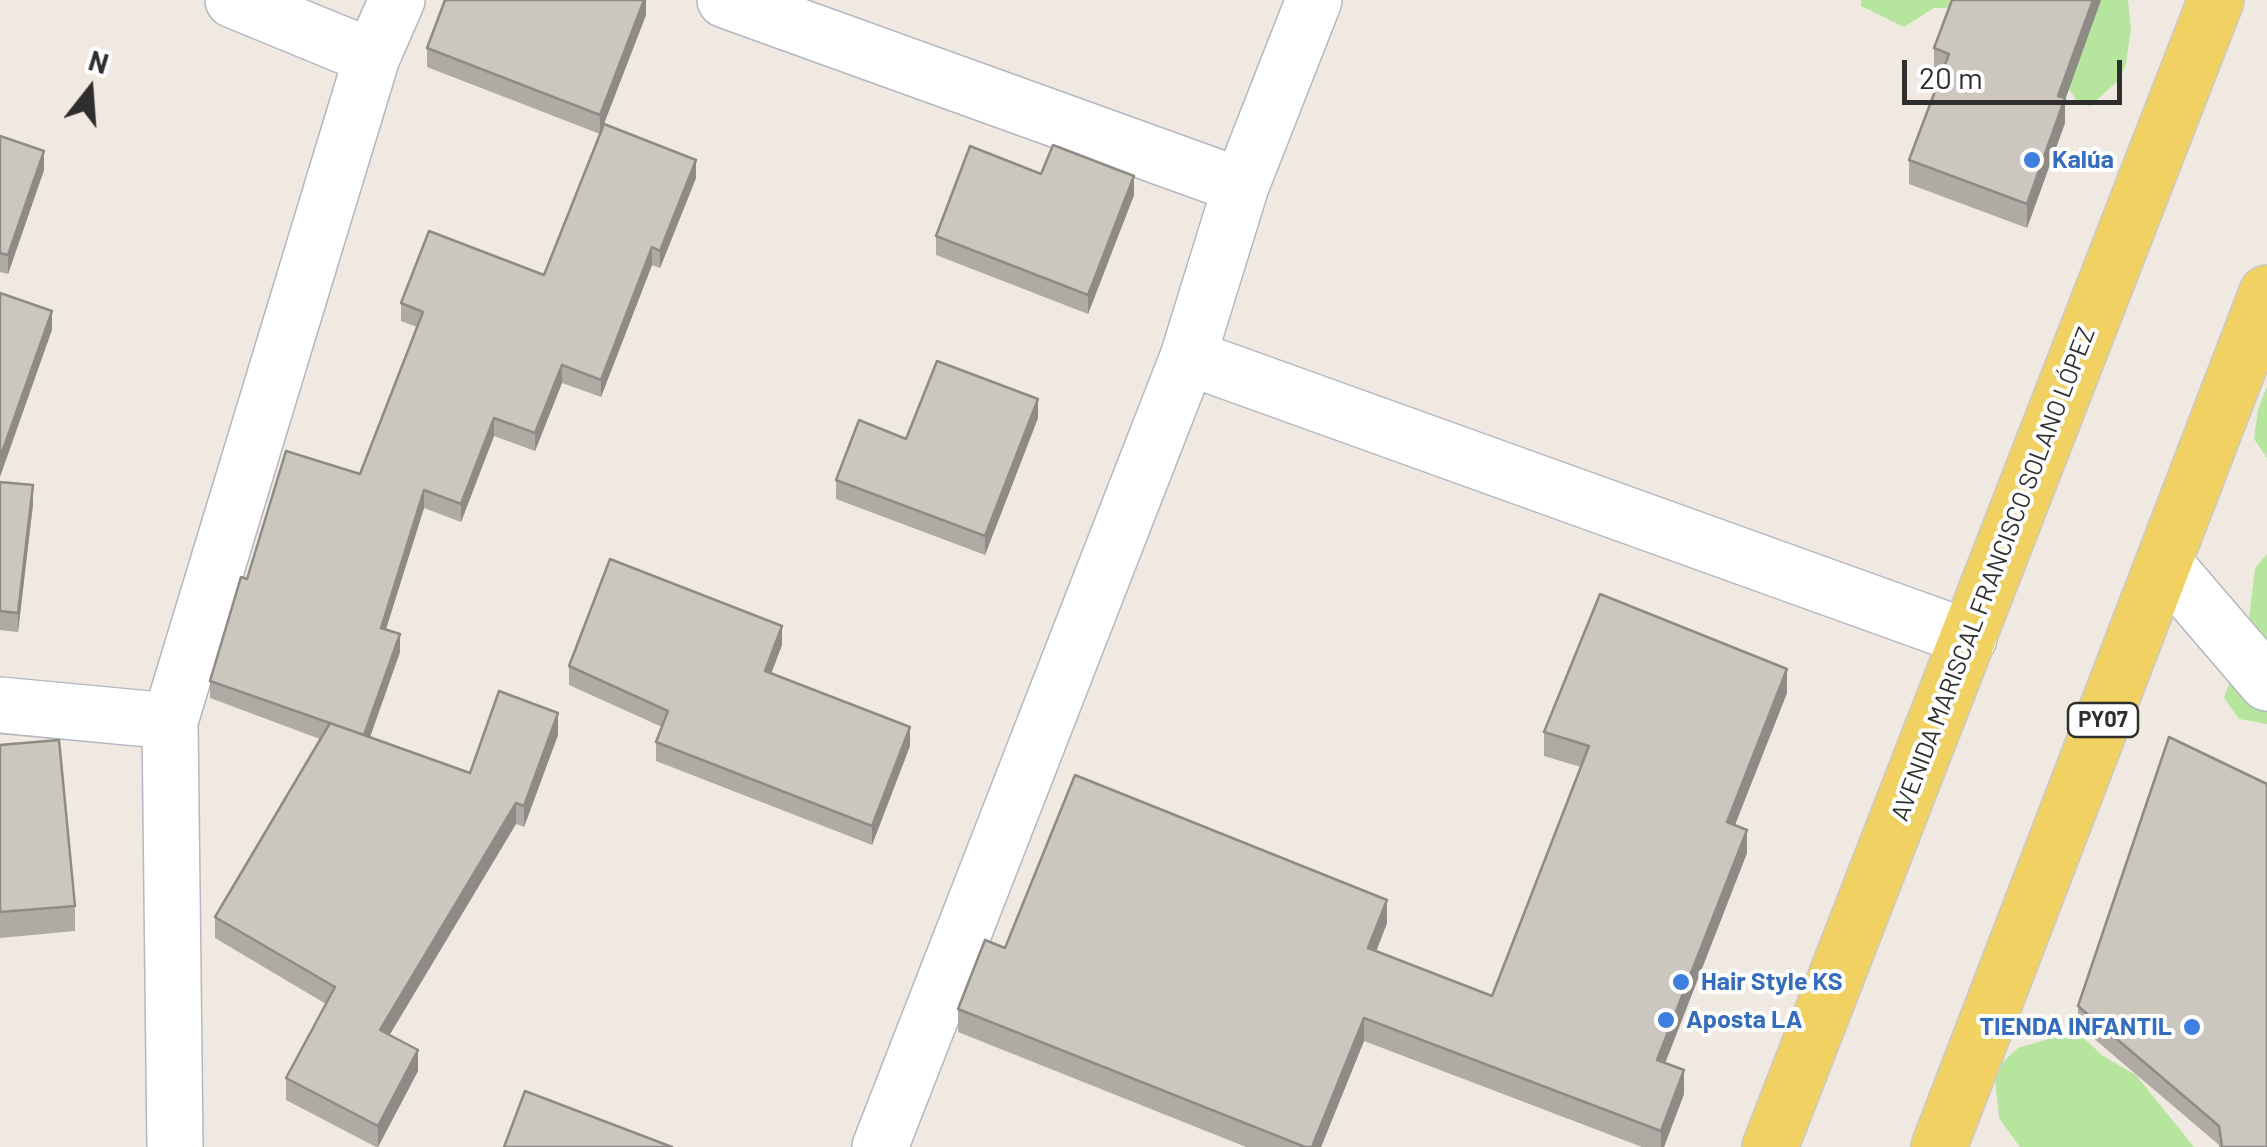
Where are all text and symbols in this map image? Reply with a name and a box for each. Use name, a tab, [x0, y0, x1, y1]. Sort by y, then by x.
north arrow	[40, 40, 140, 140]
scale bar	[1907, 40, 2127, 102]
text: N	[85, 42, 113, 80]
text: 20 m	[1919, 59, 1983, 95]
place label: Kalúa	[2052, 145, 2114, 175]
marker: Kalúa	[2021, 149, 2043, 171]
street label: AVENIDA MARISCAL FRANCISCO SOLANO LÓPEZ	[1885, 323, 2101, 825]
road number: PY07	[2068, 703, 2138, 737]
place label: Hair Style KS	[1701, 967, 1843, 997]
marker: Hair Style KS	[1670, 971, 1692, 993]
place label: Aposta LA	[1686, 1005, 1803, 1035]
marker: Aposta LA	[1655, 1009, 1677, 1031]
place label: TIENDA INFANTIL	[1979, 1012, 2172, 1042]
marker: TIENDA INFANTIL	[2181, 1016, 2203, 1038]

